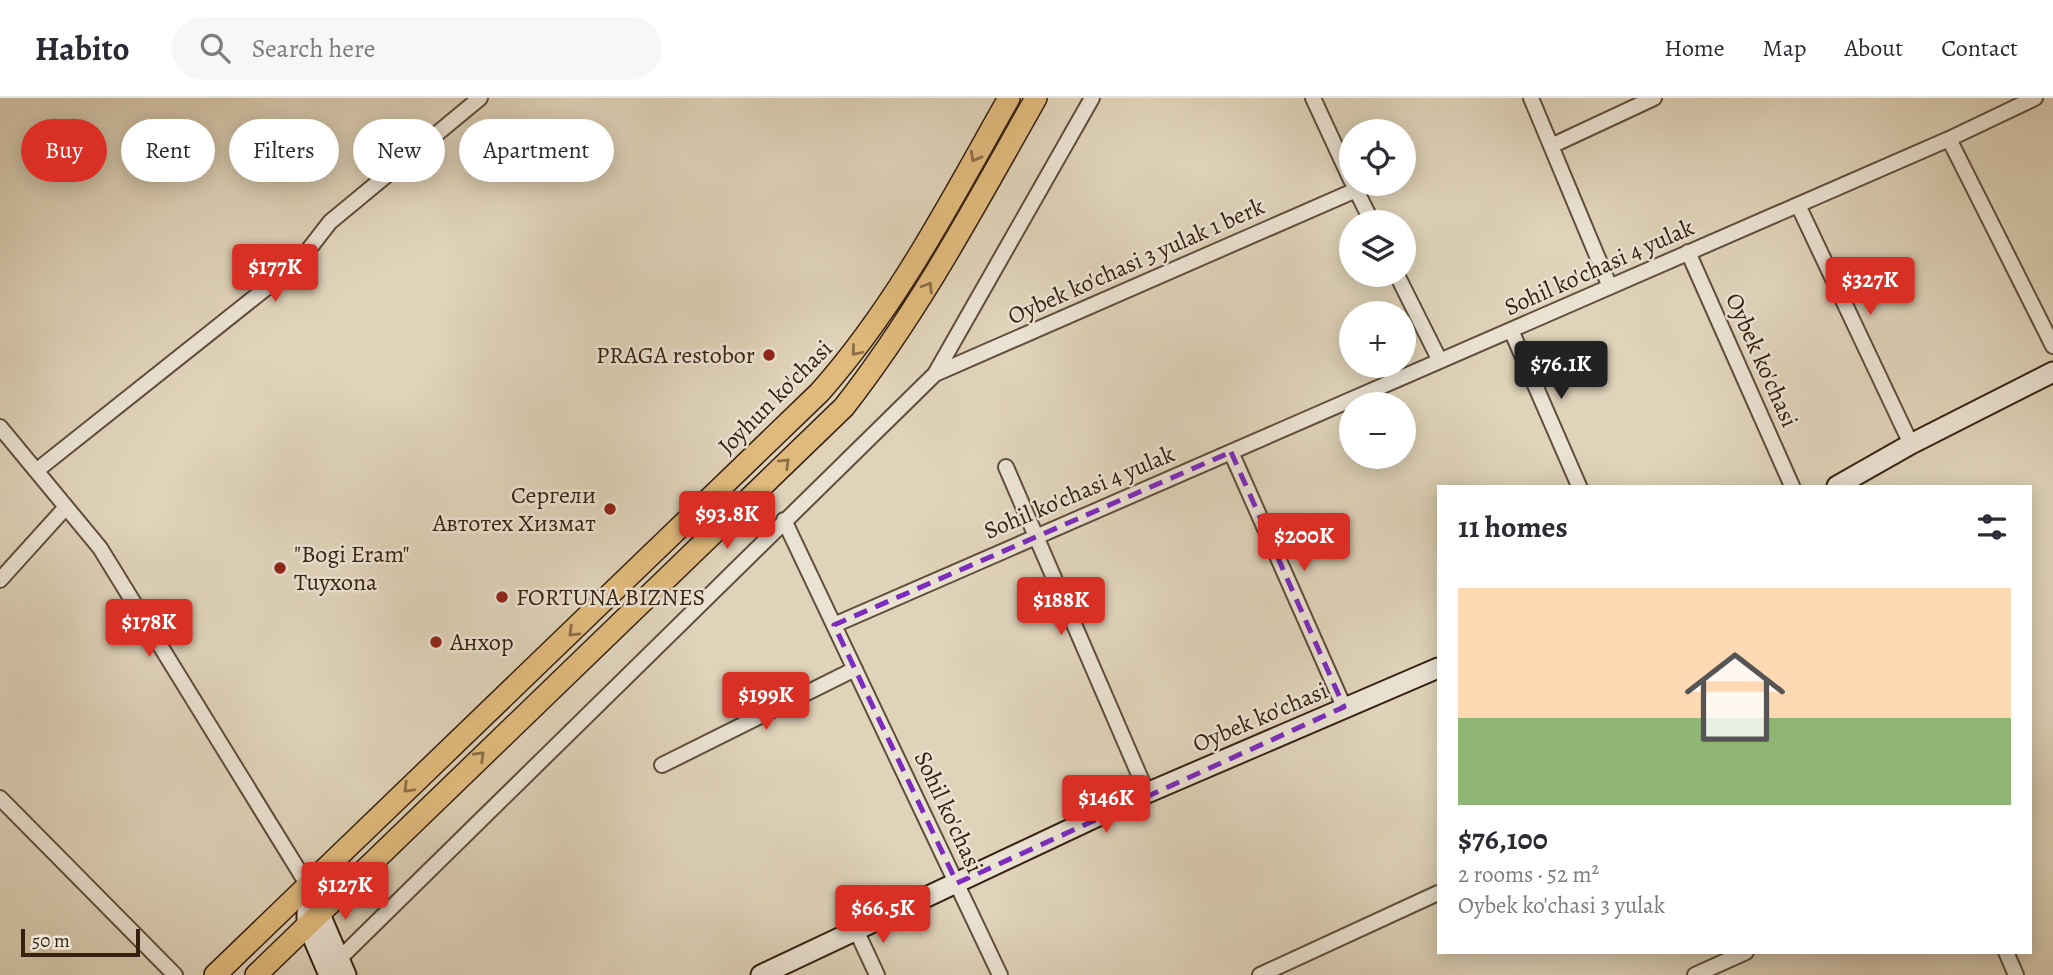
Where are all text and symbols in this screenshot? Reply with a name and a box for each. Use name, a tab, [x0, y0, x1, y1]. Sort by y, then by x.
search box	[172, 17, 662, 80]
text: Habito	[35, 26, 130, 71]
icon: search	[196, 29, 234, 67]
text: Search here	[252, 31, 375, 66]
text: Home	[1664, 32, 1725, 64]
text: Map	[1763, 32, 1807, 64]
text: About	[1845, 32, 1903, 64]
text: Contact	[1941, 32, 2018, 64]
chip: Buy	[21, 119, 107, 182]
chip: Rent	[121, 119, 215, 182]
chip: Filters	[229, 119, 339, 182]
chip: New	[353, 119, 445, 182]
chip: Apartment	[459, 119, 614, 182]
map controls	[1339, 119, 1416, 469]
button: locate	[1339, 119, 1416, 196]
one-way arrow	[970, 150, 983, 163]
street label: Oybek ko'chasi 3 yulak 1 berk	[1003, 190, 1269, 332]
button: layers	[1339, 210, 1416, 287]
street label: Sohil ko'chasi 4 yulak	[1499, 211, 1699, 323]
pin: $177K	[226, 244, 324, 304]
text: $177K	[248, 251, 302, 282]
pin: $327K	[1821, 258, 1919, 317]
text: $327K	[1842, 264, 1898, 295]
one-way arrow	[919, 281, 932, 294]
street label: Oybek ko'chasi	[1718, 288, 1806, 432]
button: +	[1339, 301, 1416, 378]
street label: Joyhun ko'chasi	[711, 333, 839, 461]
place label: PRAGA restobor	[596, 339, 755, 371]
pin: $76.1K	[1504, 342, 1618, 401]
one-way arrow	[852, 343, 864, 356]
marker: PRAGA restobor	[761, 347, 777, 363]
text: $76.1K	[1531, 348, 1591, 379]
button: −	[1339, 392, 1416, 469]
street label: Sohil ko'chasi 4 yulak	[979, 437, 1179, 547]
one-way arrow	[777, 458, 790, 471]
place label: Сергели Автотех Хизмат	[432, 479, 596, 539]
pin: $93.8K	[670, 491, 784, 551]
text: $93.8K	[695, 498, 759, 529]
marker: Сергели Автотех Хизмат	[602, 501, 618, 517]
text: 11 homes	[1458, 507, 1568, 547]
icon: filters	[1973, 508, 2011, 546]
pin: $200K	[1255, 514, 1353, 573]
text: $200K	[1274, 520, 1334, 551]
place label: "Bogi Eram" Tuyxona	[294, 538, 410, 598]
marker: "Bogi Eram" Tuyxona	[272, 560, 288, 576]
pin: $188K	[1012, 578, 1110, 637]
place label: FORTUNA BIZNES	[516, 581, 705, 613]
text: $188K	[1033, 584, 1089, 615]
marker: FORTUNA BIZNES	[494, 589, 510, 605]
pin: $178K	[100, 600, 198, 659]
text: $178K	[122, 606, 176, 637]
one-way arrow	[568, 623, 581, 636]
place label: Анхор	[449, 626, 514, 658]
marker: Анхор	[428, 634, 444, 650]
icon: home	[1672, 634, 1798, 760]
pin: $199K	[717, 672, 815, 732]
street label: Oybek ko'chasi	[1187, 674, 1333, 760]
text: $199K	[738, 679, 794, 710]
street label: Sohil ko'chasi	[907, 746, 991, 878]
one-way arrow	[472, 752, 485, 765]
pin: $146K	[1057, 776, 1155, 835]
one-way arrow	[403, 780, 416, 793]
text: $146K	[1078, 782, 1134, 813]
text: $76,100	[1458, 819, 1548, 859]
text: 2 rooms · 52 m²	[1458, 859, 1599, 890]
pin: $127K	[296, 862, 394, 922]
text: $127K	[318, 869, 373, 900]
pin: $66.5K	[826, 886, 940, 945]
text: Oybek ko'chasi 3 yulak	[1458, 890, 1665, 921]
text: $66.5K	[851, 892, 915, 923]
scale bar	[21, 926, 140, 958]
text: 50 m	[32, 928, 70, 954]

